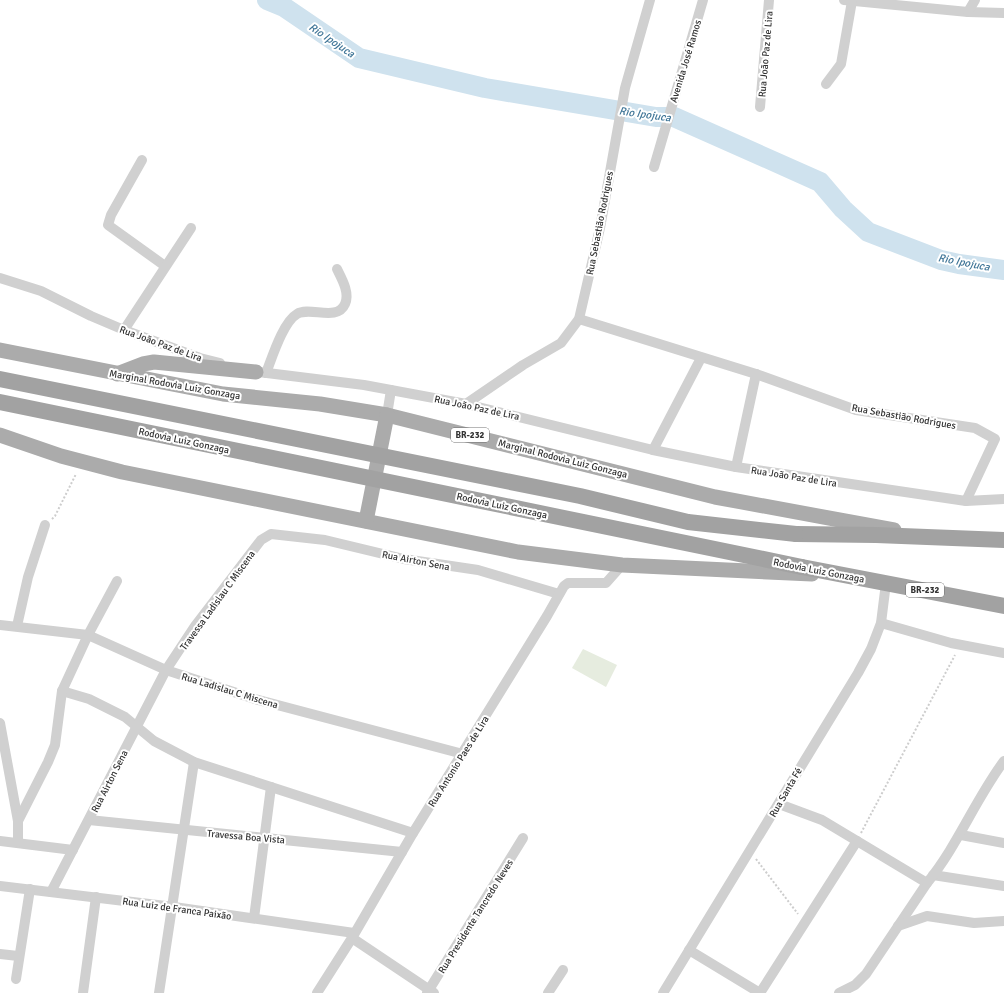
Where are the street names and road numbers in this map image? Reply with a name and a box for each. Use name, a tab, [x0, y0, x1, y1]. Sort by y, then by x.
street label: Rua João Paz de Lira	[756, 10, 776, 98]
street label: Avenida José Ramos	[668, 18, 704, 104]
street label: Rua Sebastião Rodrigues	[584, 170, 616, 276]
street label: Rua João Paz de Lira	[118, 323, 203, 364]
street label: Marginal Rodovia Luiz Gonzaga	[108, 368, 241, 402]
street label: Rua João Paz de Lira	[433, 393, 520, 423]
street label: Rua Sebastião Rodrigues	[851, 402, 957, 432]
street label: Rodovia Luiz Gonzaga	[137, 425, 230, 456]
road number: BR-232	[451, 428, 489, 442]
street label: Marginal Rodovia Luiz Gonzaga	[497, 437, 629, 481]
street label: Rua João Paz de Lira	[750, 464, 838, 490]
street label: Rodovia Luiz Gonzaga	[455, 490, 548, 521]
street label: Travessa Ladislau C Miscena	[178, 548, 258, 653]
street label: Rua Airton Sena	[381, 549, 451, 573]
street label: Rodovia Luiz Gonzaga	[772, 556, 865, 586]
road number: BR-232	[906, 583, 944, 597]
street label: Rua Ladislau C Miscena	[180, 671, 279, 711]
street label: Rua Antonio Paes de Lira	[426, 714, 492, 809]
street label: Rua Airton Sena	[89, 748, 131, 815]
street label: Rua Santa Fé	[767, 766, 805, 819]
street label: Travessa Boa Vista	[206, 828, 285, 846]
street label: Rua Presidente Tancredo Neves	[436, 857, 516, 976]
street label: Rua Luiz de Franca Paixão	[122, 895, 232, 923]

